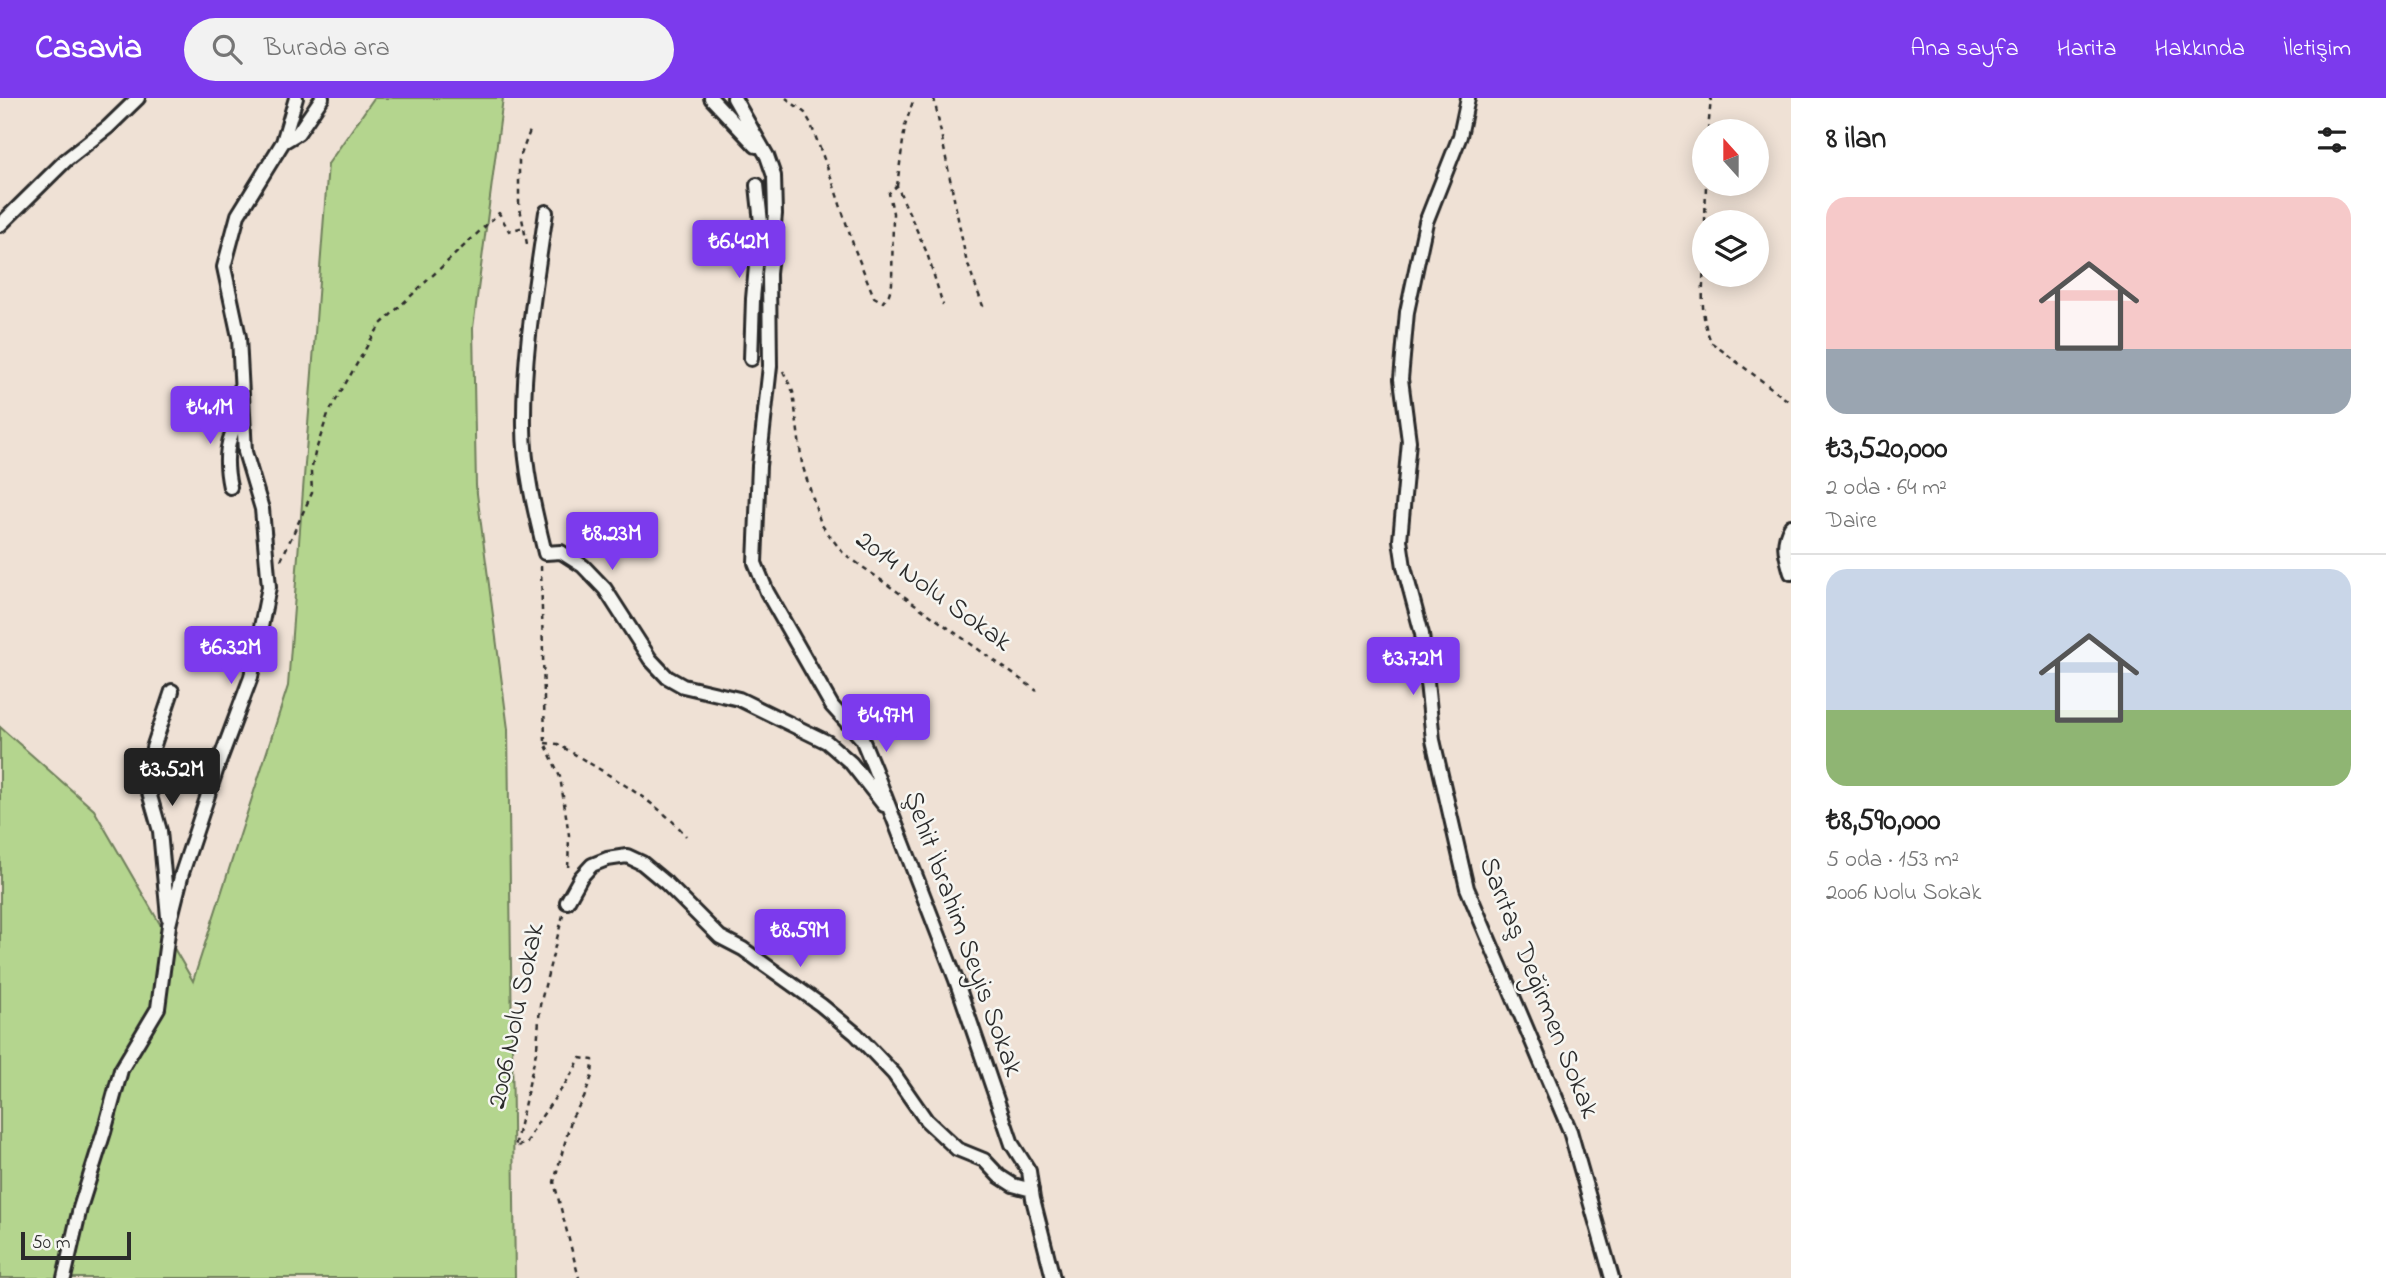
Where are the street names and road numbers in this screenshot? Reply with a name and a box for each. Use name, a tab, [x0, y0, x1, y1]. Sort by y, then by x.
street label: 2014 Nolu Sokak	[846, 521, 1020, 663]
street label: Şehit İbrahim Seyis Sokak	[891, 785, 1033, 1083]
street label: Sarıtaş Değirmen Sokak	[1467, 851, 1609, 1125]
street label: 2006 Nolu Sokak	[477, 919, 557, 1113]

